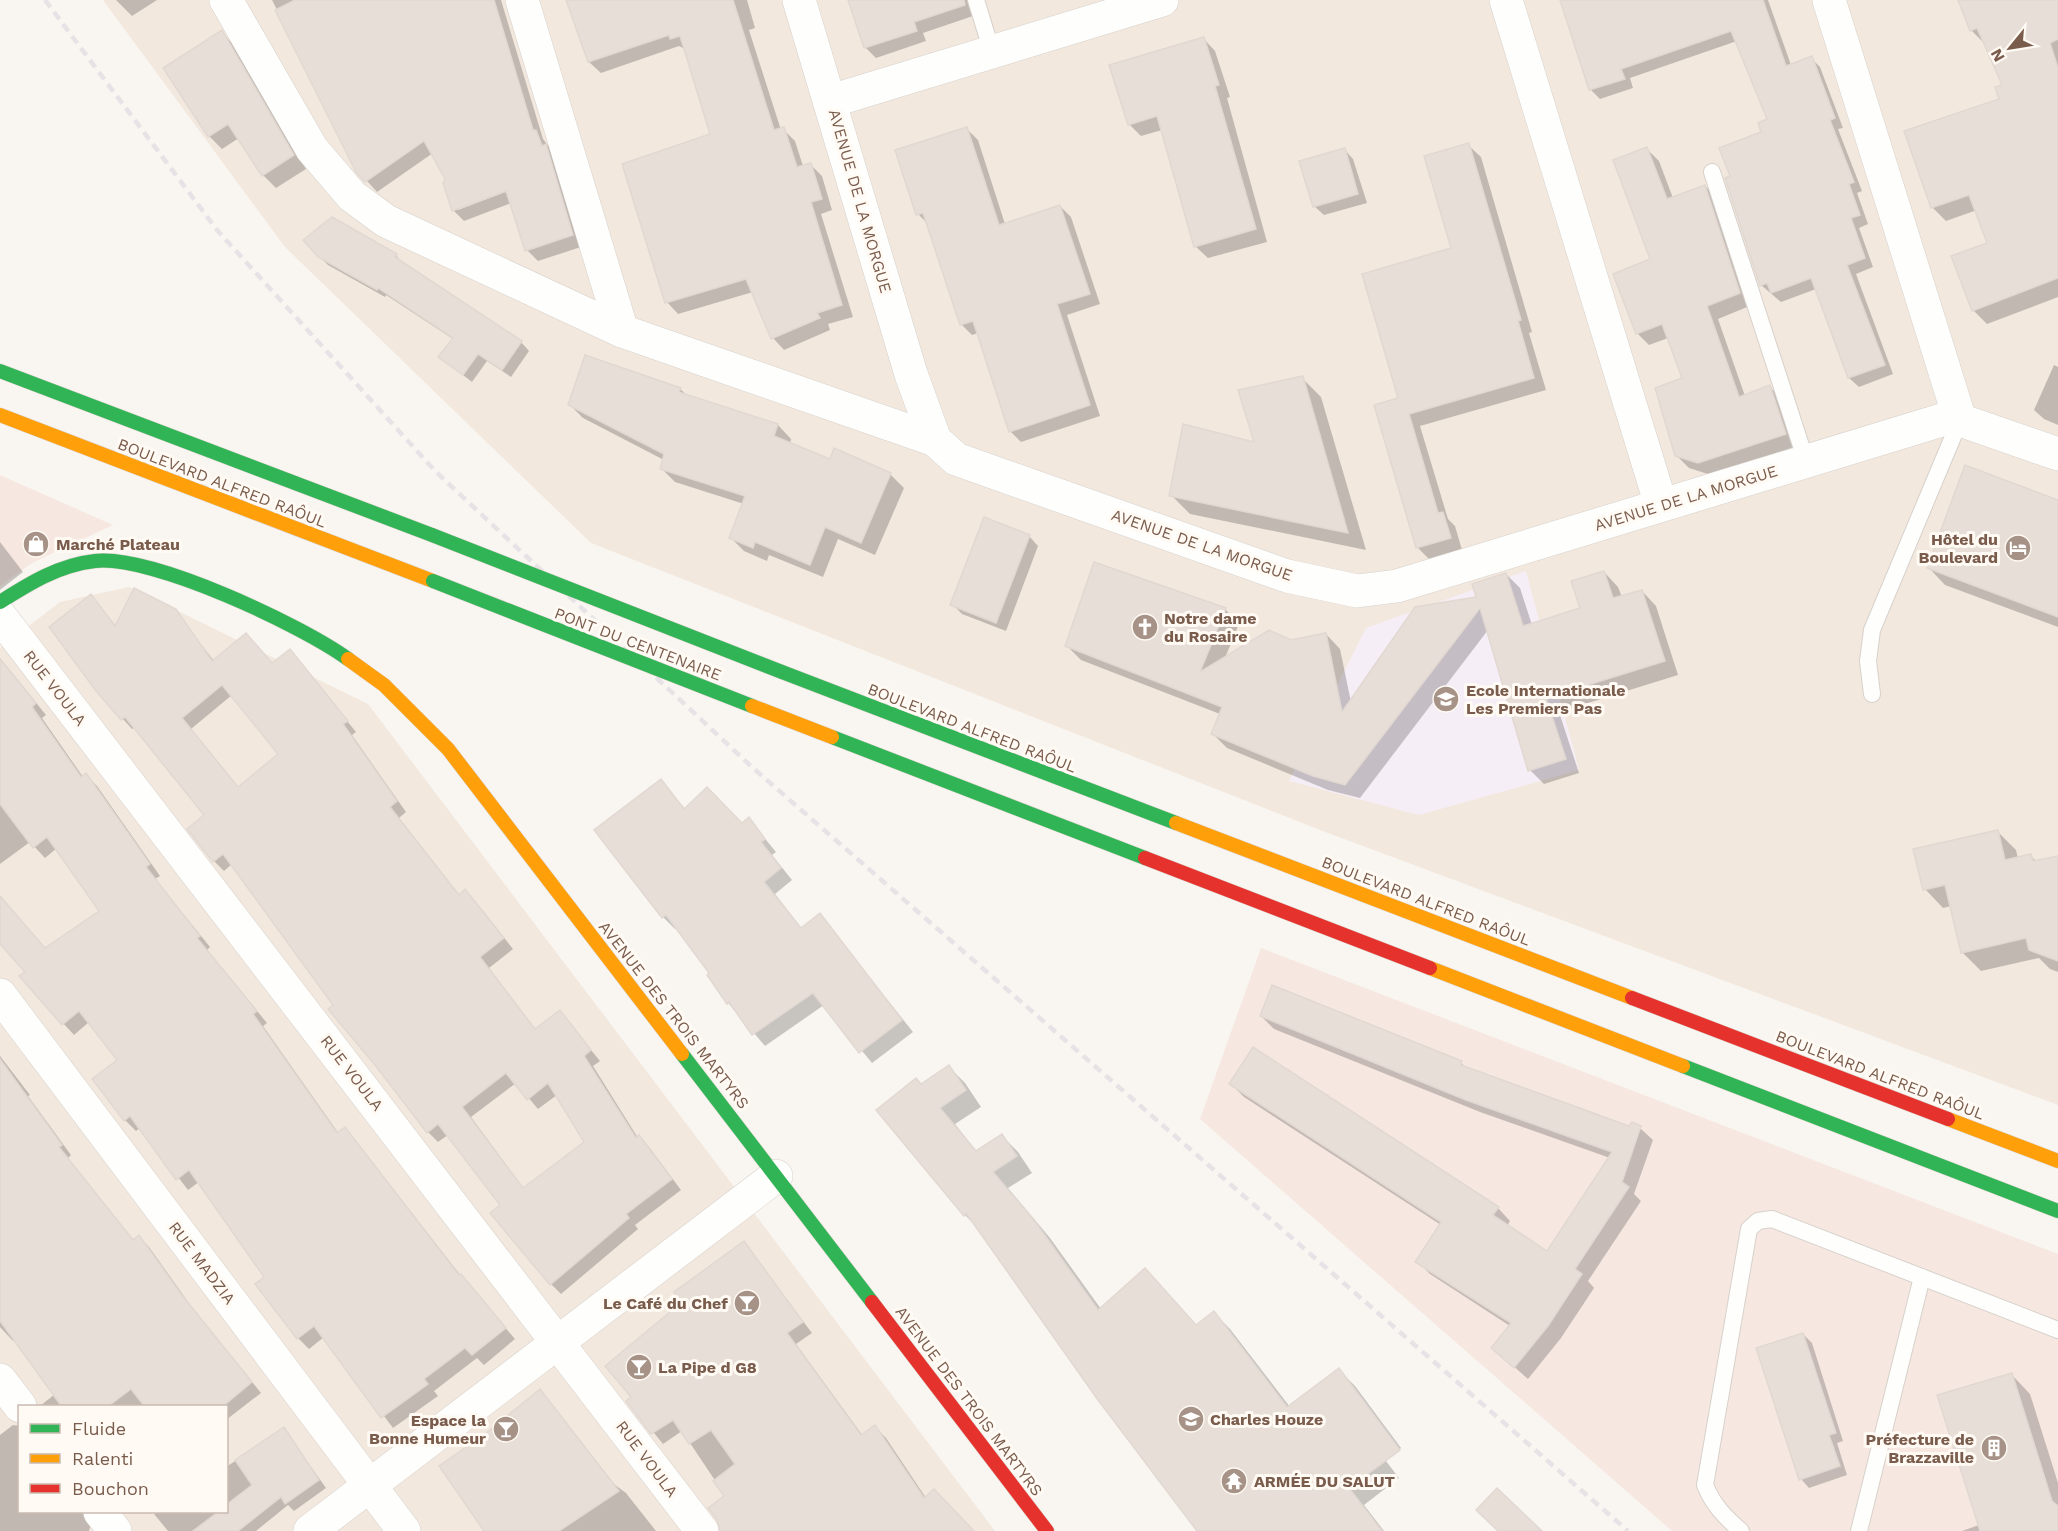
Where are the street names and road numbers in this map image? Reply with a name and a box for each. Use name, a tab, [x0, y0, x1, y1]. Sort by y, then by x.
street label: AVENUE DE LA MORGUE	[825, 107, 895, 295]
street label: BOULEVARD ALFRED RAÔUL	[115, 434, 329, 532]
street label: AVENUE DE LA MORGUE	[1592, 461, 1780, 535]
street label: AVENUE DE LA MORGUE	[1109, 505, 1295, 585]
street label: PONT DU CENTENAIRE	[552, 603, 724, 685]
street label: RUE VOULA	[20, 646, 91, 730]
street label: BOULEVARD ALFRED RAÔUL	[865, 679, 1079, 777]
street label: BOULEVARD ALFRED RAÔUL	[1319, 852, 1533, 950]
street label: AVENUE DES TROIS MARTYRS	[595, 918, 753, 1112]
street label: BOULEVARD ALFRED RAÔUL	[1773, 1026, 1987, 1124]
street label: RUE VOULA	[317, 1031, 388, 1115]
street label: RUE MADZIA	[165, 1218, 240, 1308]
street label: AVENUE DES TROIS MARTYRS	[891, 1302, 1047, 1500]
street label: RUE VOULA	[612, 1417, 682, 1501]

